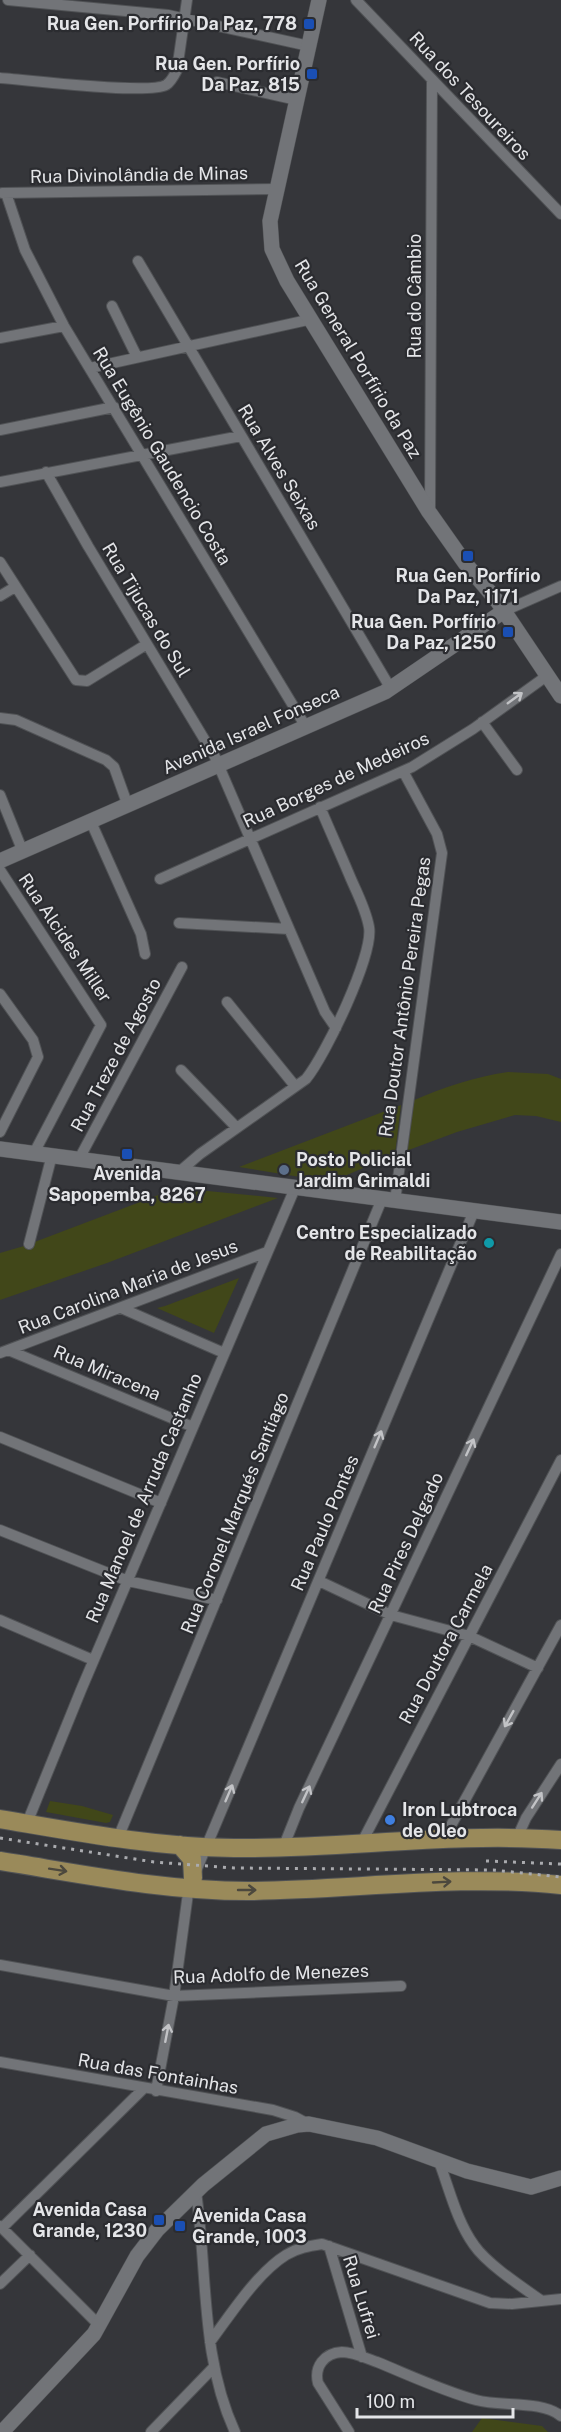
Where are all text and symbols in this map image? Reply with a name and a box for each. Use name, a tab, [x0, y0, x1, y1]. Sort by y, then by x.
place label: Rua Gen. Porfírio Da Paz, 778	[47, 13, 297, 34]
marker: Rua Gen. Porfírio Da Paz, 778	[302, 17, 316, 31]
street label: Rua dos Tesoureiros	[405, 27, 535, 164]
place label: Rua Gen. Porfírio Da Paz, 815	[155, 53, 300, 95]
marker: Rua Gen. Porfírio Da Paz, 815	[305, 67, 319, 81]
street label: Rua Divinolândia de Minas	[30, 162, 248, 187]
street label: Rua do Câmbio	[404, 234, 425, 358]
street label: Rua General Porfírio da Paz	[291, 256, 426, 462]
street label: Rua Eugênio Gaudencio Costa	[89, 343, 236, 568]
street label: Rua Alves Seixas	[234, 400, 325, 533]
street label: Rua Tijucas do Sul	[98, 539, 195, 681]
marker: Rua Gen. Porfírio Da Paz, 1171	[461, 549, 475, 563]
place label: Rua Gen. Porfírio Da Paz, 1171	[396, 565, 541, 607]
place label: Rua Gen. Porfírio Da Paz, 1250	[351, 611, 496, 653]
marker: Rua Gen. Porfírio Da Paz, 1250	[501, 625, 515, 639]
street label: Avenida Israel Fonseca	[159, 681, 343, 778]
one-way arrow	[506, 692, 522, 705]
street label: Rua Borges de Medeiros	[239, 727, 432, 832]
street label: Rua Doutor Antônio Pereira Pegas	[374, 855, 435, 1138]
street label: Rua Alcides Miller	[15, 869, 116, 1006]
street label: Rua Treze de Agosto	[66, 974, 165, 1135]
marker: Avenida Sapopemba, 8267	[120, 1147, 134, 1161]
place label: Posto Policial Jardim Grimaldi	[296, 1149, 430, 1191]
place label: Avenida Sapopemba, 8267	[48, 1163, 206, 1205]
marker: Posto Policial Jardim Grimaldi	[277, 1163, 291, 1177]
place label: Centro Especializado de Reabilitação	[296, 1222, 477, 1264]
street label: Rua Carolina Maria de Jesus	[15, 1235, 240, 1338]
marker: Centro Especializado de Reabilitação	[482, 1236, 496, 1250]
street label: Rua Miracena	[51, 1341, 164, 1405]
street label: Rua Manoel de Arruda Castanho	[81, 1370, 206, 1626]
street label: Rua Coronel Marqués Santiago	[176, 1389, 293, 1637]
one-way arrow	[373, 1431, 384, 1449]
one-way arrow	[464, 1438, 476, 1456]
street label: Rua Paulo Pontes	[286, 1452, 363, 1594]
street label: Rua Pires Delgado	[364, 1469, 447, 1617]
street label: Rua Doutora Carmela	[394, 1560, 497, 1727]
one-way arrow	[503, 1710, 515, 1727]
one-way arrow	[224, 1785, 235, 1803]
one-way arrow	[300, 1785, 312, 1803]
one-way arrow	[531, 1792, 544, 1809]
place label: Iron Lubtroca de Oleo	[402, 1799, 517, 1841]
marker: Iron Lubtroca de Oleo	[383, 1813, 397, 1827]
one-way arrow	[47, 1865, 67, 1876]
one-way arrow	[431, 1877, 451, 1888]
one-way arrow	[236, 1884, 256, 1896]
street label: Rua Adolfo de Menezes	[173, 1960, 369, 1987]
one-way arrow	[162, 2024, 173, 2043]
street label: Rua das Fontainhas	[76, 2049, 240, 2098]
place label: Avenida Casa Grande, 1230	[32, 2199, 147, 2241]
place label: Avenida Casa Grande, 1003	[192, 2205, 307, 2247]
marker: Avenida Casa Grande, 1230	[152, 2213, 166, 2227]
marker: Avenida Casa Grande, 1003	[173, 2219, 187, 2233]
street label: Rua Lufrei	[339, 2252, 384, 2341]
scale bar	[357, 2381, 513, 2419]
text: 100 m	[366, 2391, 415, 2412]

